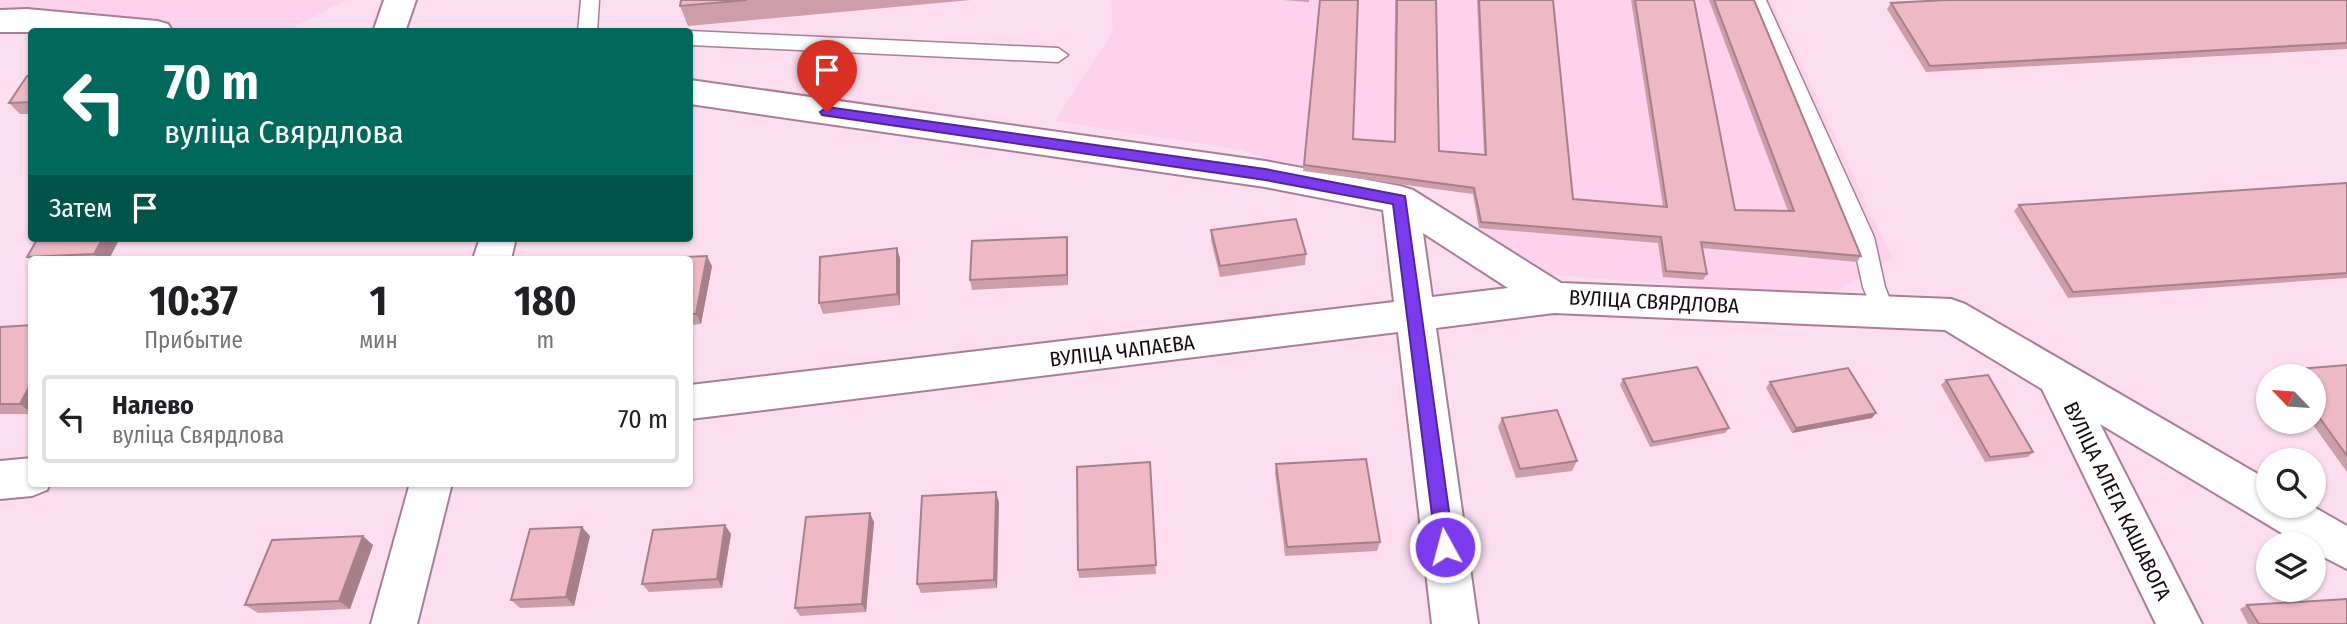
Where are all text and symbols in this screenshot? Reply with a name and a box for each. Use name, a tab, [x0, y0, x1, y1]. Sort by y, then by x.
pin	[797, 40, 857, 112]
icon: arrive	[808, 51, 846, 89]
text: 70 m	[164, 53, 259, 112]
icon: left	[49, 56, 140, 147]
text: вуліца Свярдлова	[164, 113, 404, 151]
icon: arrive	[126, 189, 164, 227]
text: Затем	[49, 193, 112, 224]
text: 10:37	[149, 276, 238, 326]
text: 1	[370, 276, 387, 326]
text: 180	[514, 276, 577, 326]
street label: ВУЛІЦА СВЯРДЛОВА	[1568, 285, 1740, 319]
text: Прибытие	[144, 326, 243, 354]
text: мин	[359, 326, 398, 354]
text: m	[537, 326, 554, 354]
street label: ВУЛІЦА ЧАПАЕВА	[1048, 329, 1196, 373]
north arrow	[2256, 364, 2326, 434]
map controls	[2256, 364, 2326, 602]
text: Налево	[112, 390, 194, 421]
street label: ВУЛІЦА АЛЕГА КАШАВОГА	[2058, 397, 2176, 605]
icon: left	[53, 400, 91, 438]
text: 70 m	[618, 404, 668, 435]
text: вуліца Свярдлова	[112, 421, 284, 449]
button: search	[2256, 448, 2326, 518]
position arrow	[1408, 510, 1482, 584]
button: layers	[2256, 532, 2326, 602]

